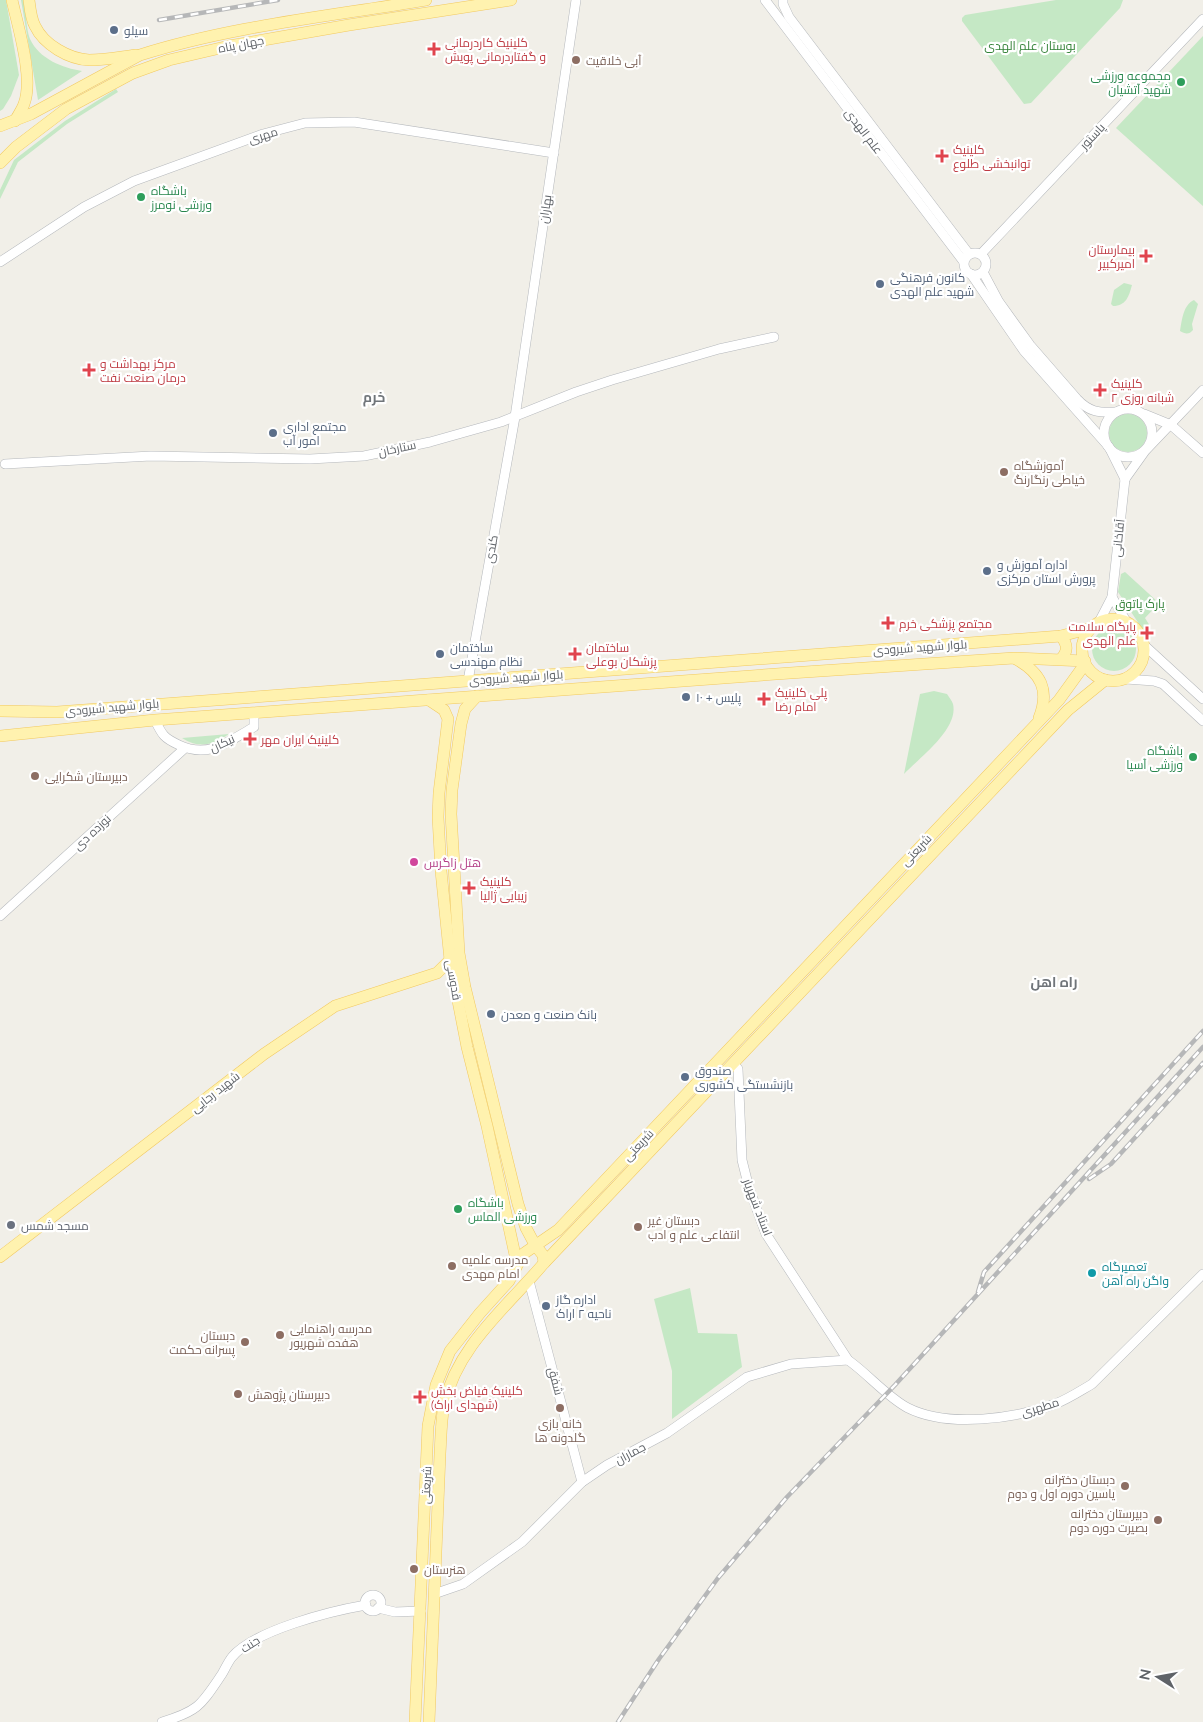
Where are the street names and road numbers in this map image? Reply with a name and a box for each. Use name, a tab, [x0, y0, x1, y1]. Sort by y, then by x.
street label: جهان پناه	[217, 32, 266, 58]
street label: علم الهدی	[841, 105, 886, 157]
street label: پاستور	[1076, 119, 1110, 154]
street label: مهری	[246, 123, 280, 147]
street label: بهاران	[536, 194, 554, 224]
street label: ستارخان	[377, 437, 417, 459]
street label: آقاخانی	[1109, 518, 1128, 558]
street label: کندی	[481, 534, 501, 564]
street label: بلوار شهید شیرودی	[872, 636, 968, 658]
street label: بلوار شهید شیرودی	[468, 666, 564, 688]
street label: بلوار شهید شیرودی	[64, 695, 160, 719]
street label: نیکان	[207, 731, 237, 755]
street label: نوزده دی	[70, 811, 114, 853]
street label: شریعتی	[897, 831, 935, 869]
street label: قدوسی	[443, 959, 465, 1001]
street label: شهید رجایی	[188, 1068, 243, 1116]
street label: شریعتی	[619, 1126, 657, 1164]
street label: استاد شهریار	[740, 1175, 776, 1238]
street label: شفق	[545, 1365, 567, 1397]
street label: مطهری	[1019, 1394, 1061, 1420]
street label: جماران	[612, 1439, 648, 1467]
street label: شریعتی	[418, 1465, 434, 1505]
street label: جنت	[238, 1632, 262, 1656]

